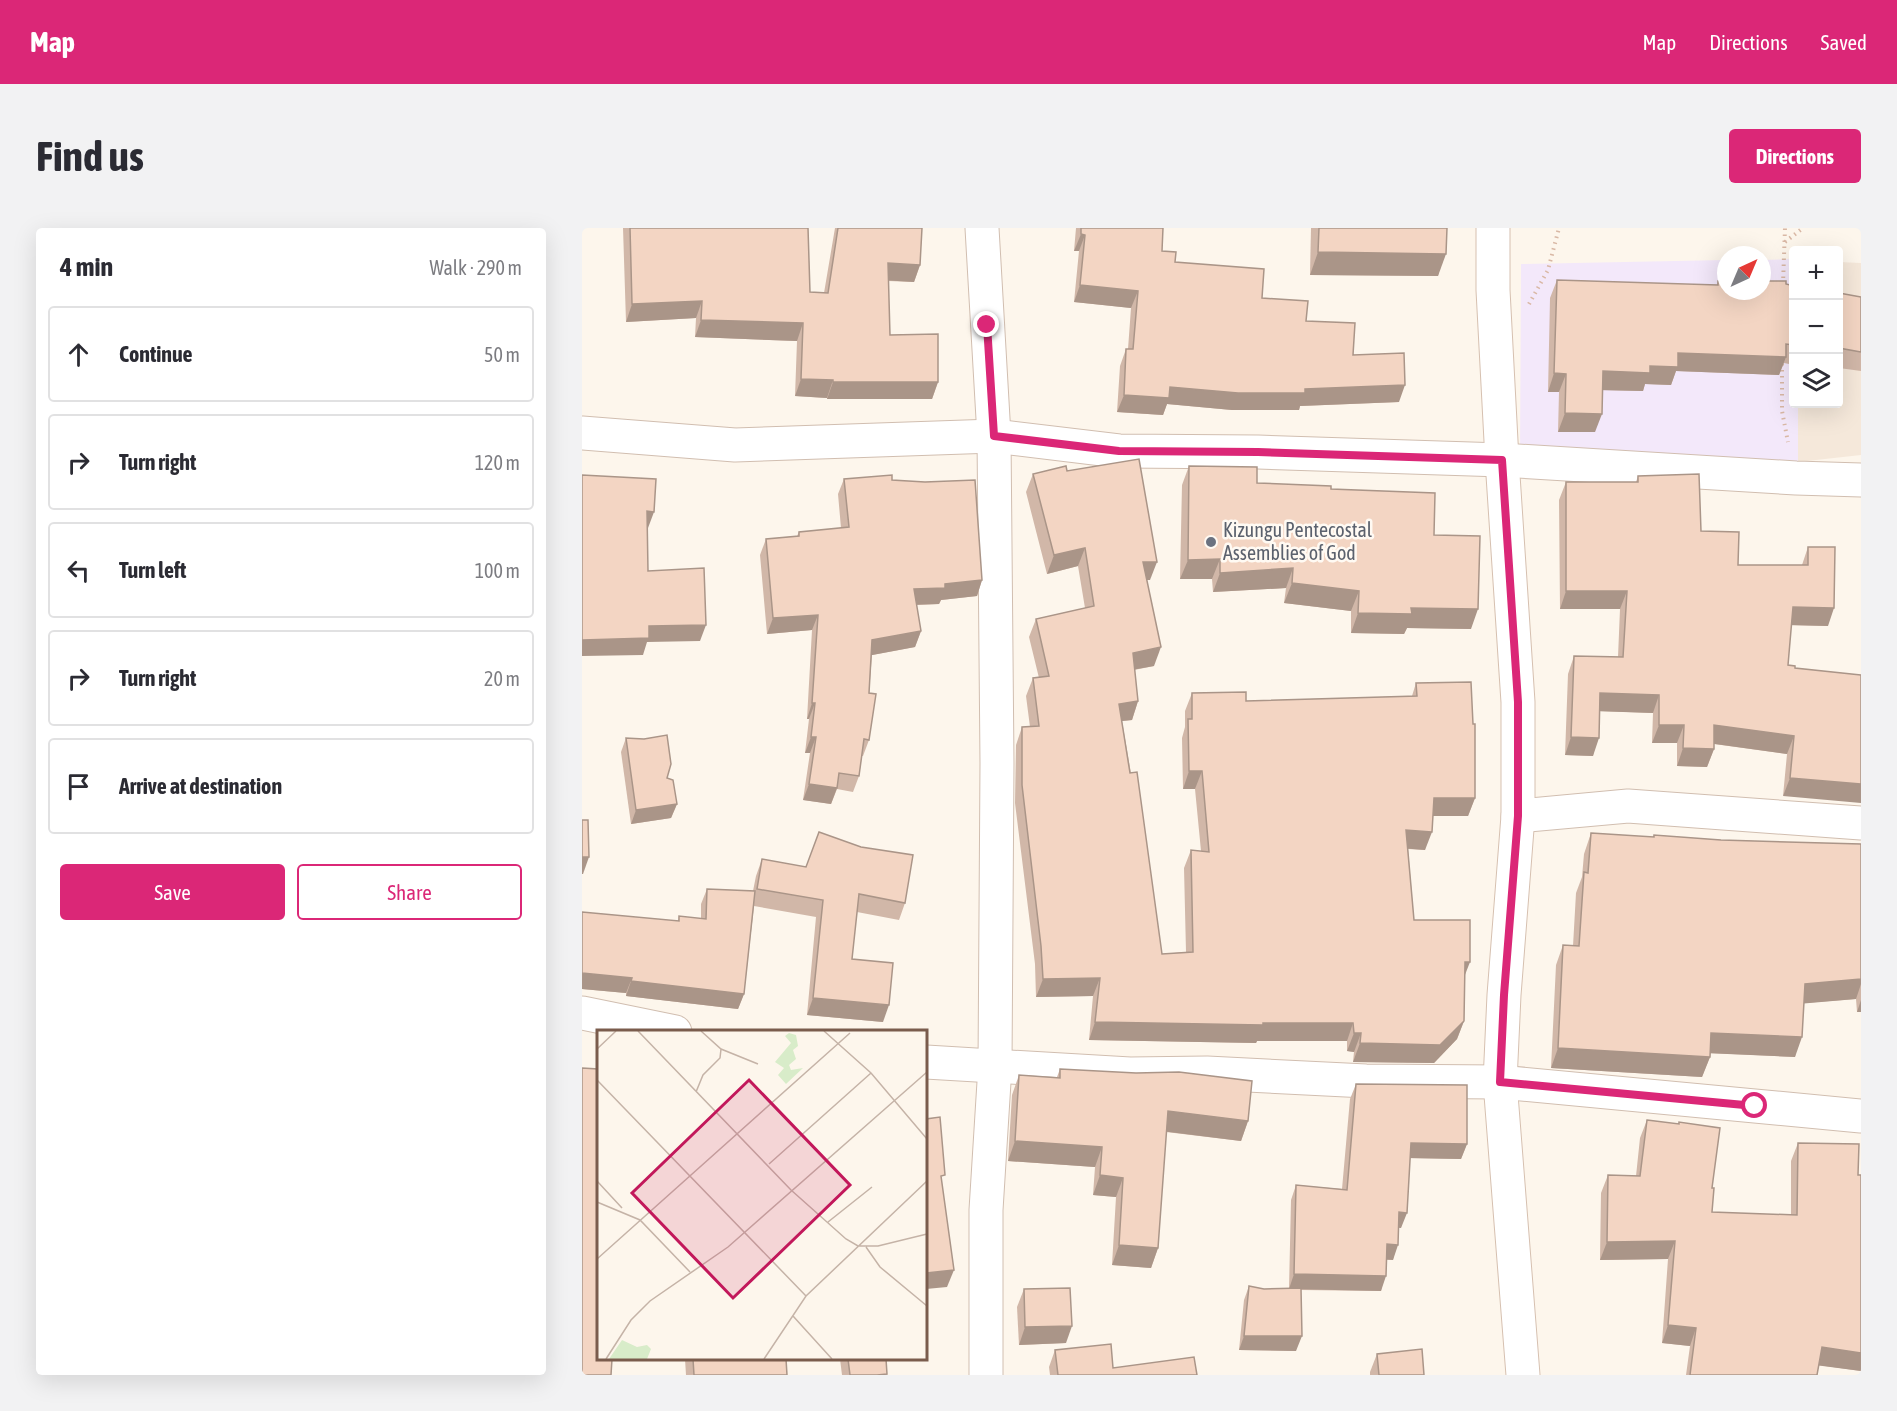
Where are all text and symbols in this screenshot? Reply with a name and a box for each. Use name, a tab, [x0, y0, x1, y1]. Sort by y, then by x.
text: Map	[30, 26, 75, 58]
text: Map	[1642, 30, 1676, 54]
text: Directions	[1709, 30, 1788, 54]
text: Saved	[1821, 30, 1867, 54]
button: Directions	[1729, 129, 1861, 183]
text: Find us	[36, 132, 144, 180]
north arrow	[1717, 246, 1771, 300]
map controls	[1789, 246, 1843, 408]
button: +	[1789, 246, 1843, 300]
text: 4 min	[60, 252, 113, 282]
text: Walk · 290 m	[430, 256, 522, 279]
button: −	[1789, 300, 1843, 354]
route end	[973, 311, 999, 337]
icon: ahead	[62, 338, 95, 371]
text: Continue	[119, 341, 193, 367]
text: 50 m	[484, 343, 520, 366]
button: layers	[1789, 354, 1843, 408]
icon: right	[62, 446, 95, 479]
text: Turn right	[119, 449, 196, 475]
text: 120 m	[475, 451, 520, 474]
place label: Kizungu Pentecostal Assemblies of God	[1223, 518, 1373, 564]
marker: Kizungu Pentecostal Assemblies of God	[1204, 535, 1218, 549]
icon: left	[62, 554, 95, 587]
text: Turn left	[119, 557, 186, 583]
text: 100 m	[475, 559, 520, 582]
icon: right	[62, 662, 95, 695]
text: Turn right	[119, 665, 196, 691]
text: 20 m	[484, 667, 520, 690]
icon: arrive	[62, 770, 95, 803]
text: Arrive at destination	[119, 773, 282, 799]
button: Save	[60, 864, 285, 920]
button: Share	[297, 864, 522, 920]
inset map	[597, 1030, 927, 1360]
route start	[1741, 1092, 1767, 1118]

